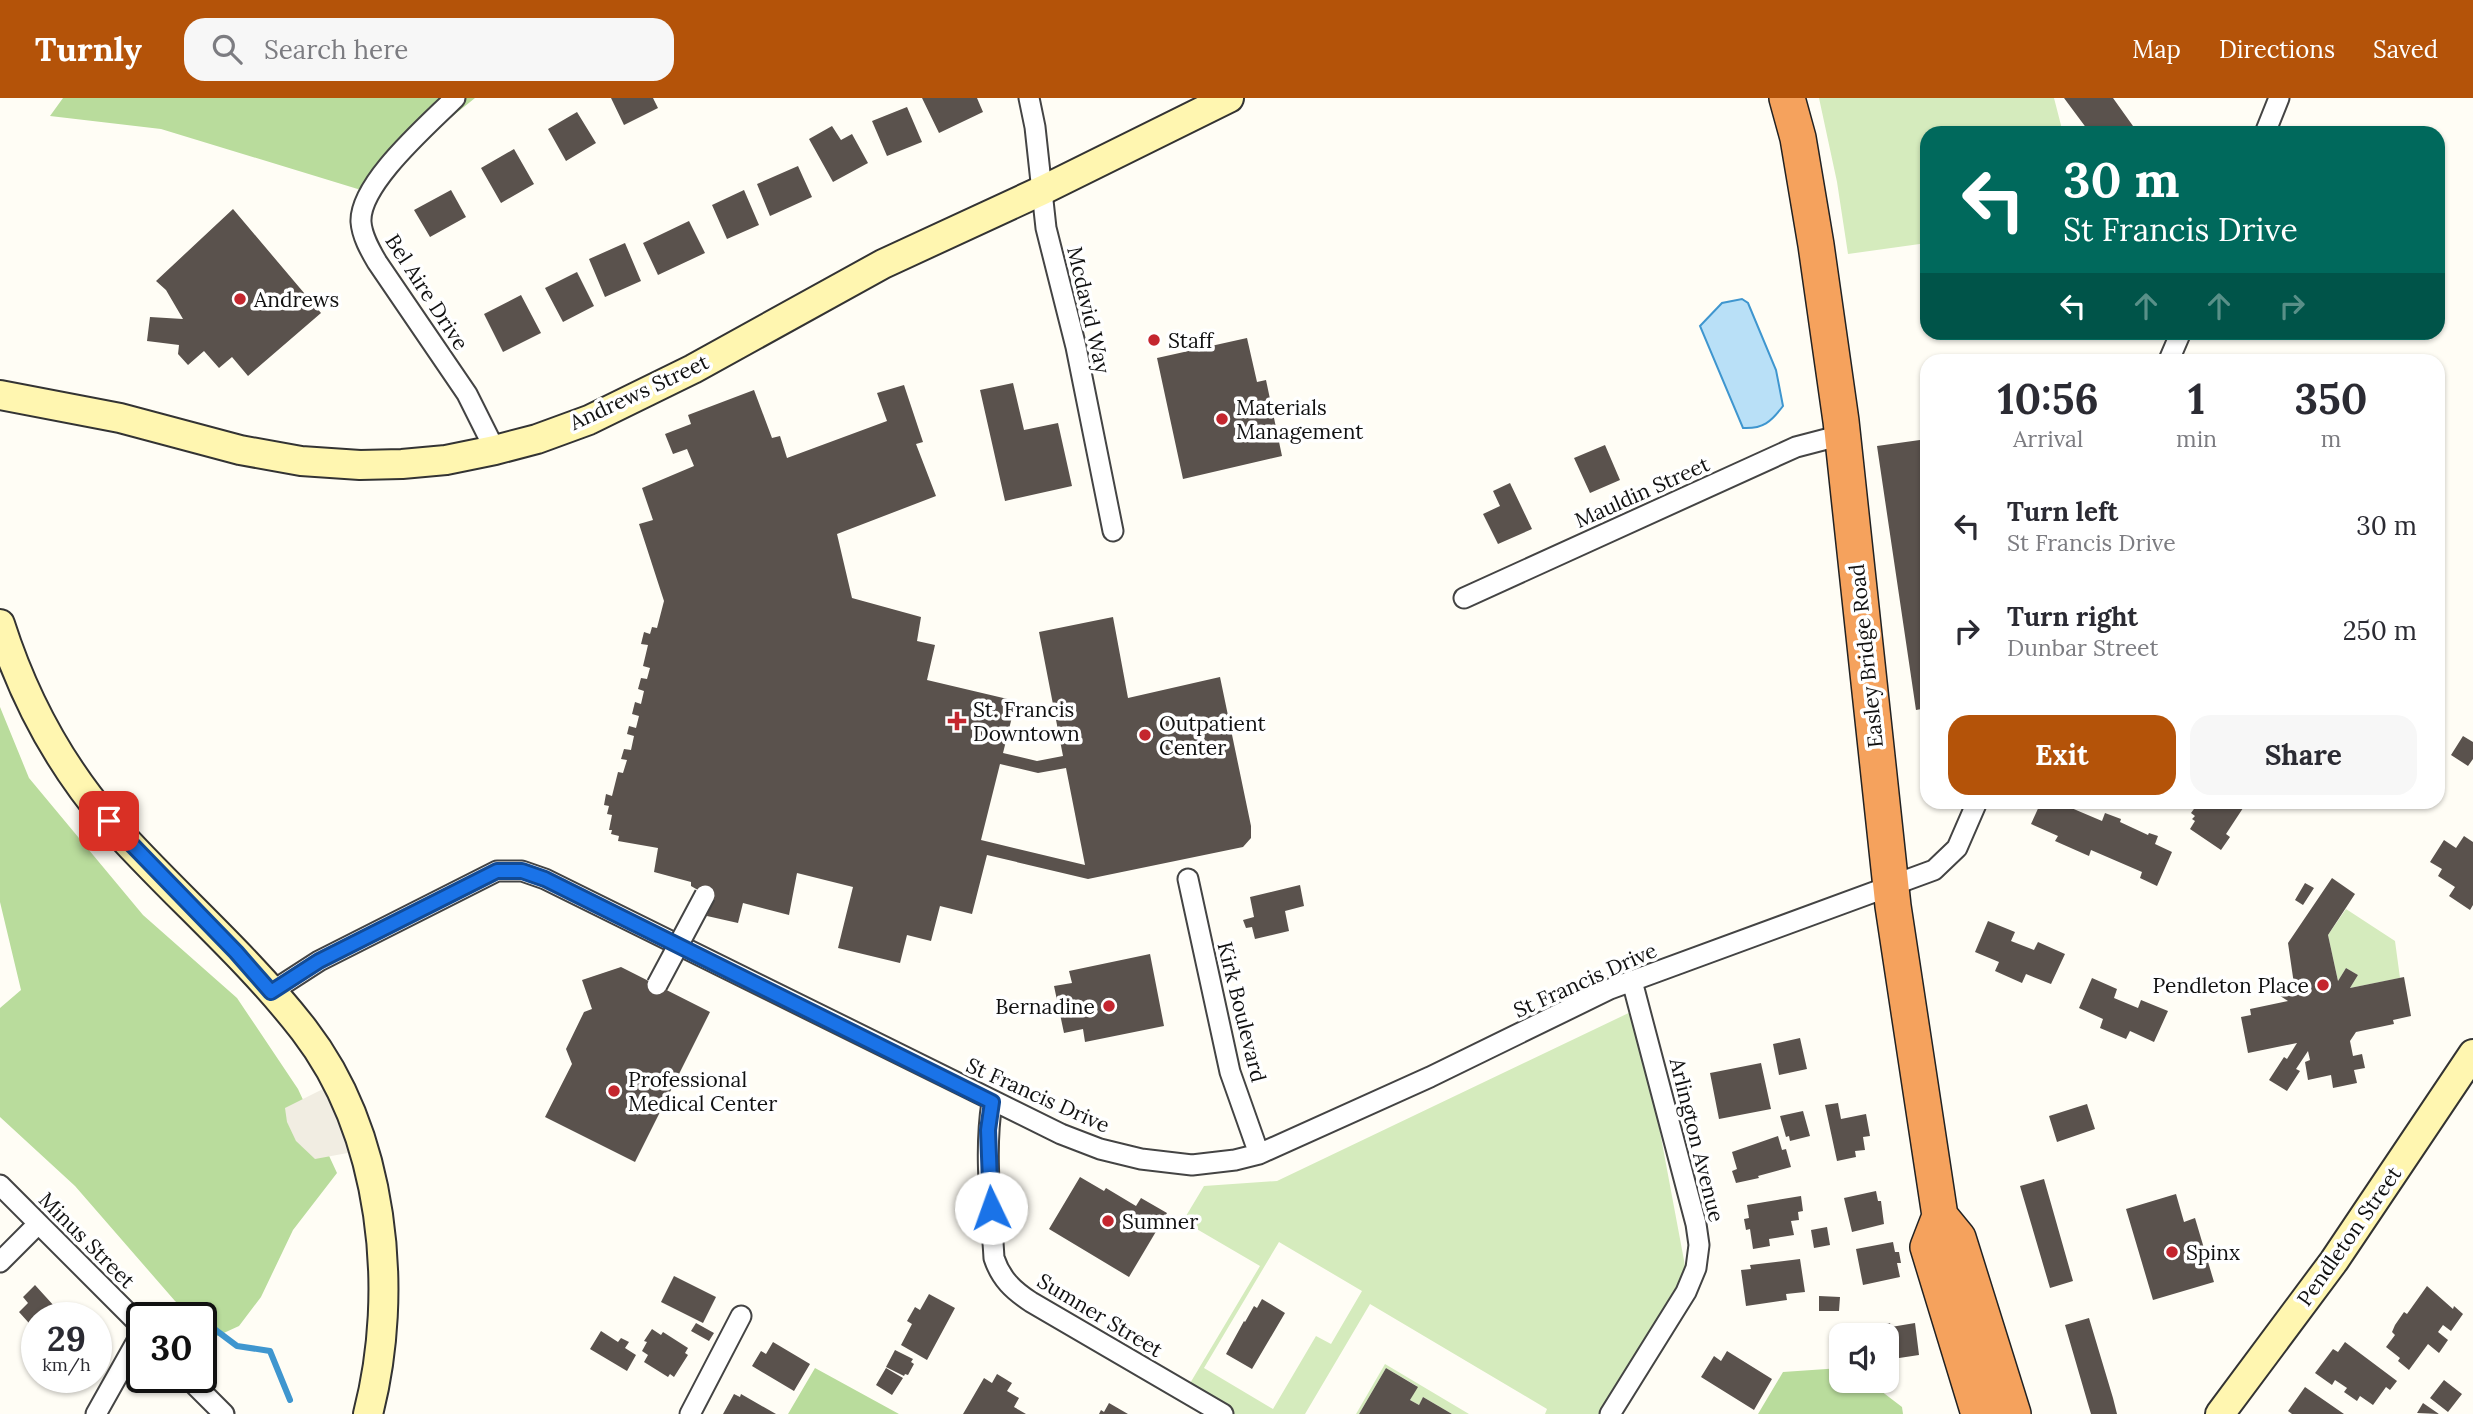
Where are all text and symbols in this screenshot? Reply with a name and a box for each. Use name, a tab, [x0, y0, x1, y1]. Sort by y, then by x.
search box	[184, 18, 674, 81]
text: Turnly	[35, 28, 142, 70]
icon: search	[208, 30, 246, 68]
text: Search here	[264, 33, 408, 66]
text: Map	[2132, 34, 2181, 65]
text: Directions	[2219, 34, 2335, 65]
text: Saved	[2373, 34, 2438, 65]
text: 30 m	[2063, 148, 2180, 210]
icon: left	[1948, 154, 2039, 245]
text: St Francis Drive	[2063, 209, 2298, 250]
street label: Bel Aire Drive	[379, 229, 475, 355]
street label: Mcdavid Way	[1061, 244, 1117, 376]
place label: Andrews	[253, 286, 339, 313]
icon: left	[2054, 287, 2092, 325]
icon: ahead	[2127, 287, 2165, 325]
icon: ahead	[2200, 287, 2238, 325]
icon: right	[2273, 287, 2311, 325]
marker: Andrews	[232, 291, 248, 307]
place label: Staff	[1168, 327, 1215, 354]
marker: Staff	[1146, 332, 1162, 348]
street label: Andrews Street	[564, 348, 714, 436]
text: 10:56	[1997, 372, 2099, 426]
text: 1	[2188, 372, 2205, 426]
text: 350	[2295, 372, 2367, 426]
place label: Materials Management	[1236, 394, 1364, 445]
marker: Materials Management	[1214, 411, 1230, 427]
text: Arrival	[2013, 424, 2083, 453]
text: min	[2176, 424, 2217, 453]
text: m	[2321, 424, 2341, 453]
street label: Mauldin Street	[1570, 450, 1714, 534]
text: Turn left	[2007, 495, 2118, 528]
icon: left	[1948, 507, 1986, 545]
text: 30 m	[2356, 509, 2417, 542]
text: St Francis Drive	[2007, 528, 2176, 557]
street label: Easley Bridge Road	[1843, 563, 1889, 749]
text: Turn right	[2007, 600, 2138, 633]
icon: right	[1948, 612, 1986, 650]
text: 250 m	[2343, 614, 2417, 647]
text: Dunbar Street	[2007, 633, 2158, 662]
place label: St. Francis Downtown	[973, 696, 1080, 747]
place label: Outpatient Center	[1159, 710, 1267, 761]
marker: St. Francis Downtown	[947, 711, 967, 731]
button: Exit	[1948, 715, 2176, 795]
button: Share	[2190, 715, 2417, 795]
marker: Outpatient Center	[1137, 727, 1153, 743]
pin	[79, 791, 139, 851]
icon: arrive	[90, 802, 128, 840]
street label: St Francis Drive	[1509, 936, 1661, 1024]
street label: Kirk Boulevard	[1212, 939, 1272, 1085]
place label: Pendleton Place	[2153, 972, 2309, 999]
marker: Pendleton Place	[2315, 977, 2331, 993]
place label: Bernadine	[995, 993, 1095, 1020]
marker: Bernadine	[1101, 998, 1117, 1014]
street label: St Francis Drive	[962, 1051, 1114, 1139]
street label: Arlington Avenue	[1663, 1054, 1730, 1225]
place label: Professional Medical Center	[628, 1066, 777, 1117]
marker: Professional Medical Center	[606, 1083, 622, 1099]
street label: Pendleton Street	[2291, 1160, 2408, 1311]
position arrow	[954, 1171, 1028, 1245]
street label: Minus Street	[33, 1186, 141, 1294]
place label: Sumner	[1122, 1208, 1198, 1235]
marker: Sumner	[1100, 1213, 1116, 1229]
place label: Spinx	[2186, 1239, 2240, 1266]
marker: Spinx	[2164, 1244, 2180, 1260]
street label: Sumner Street	[1032, 1267, 1168, 1363]
speed limit sign: 30	[126, 1302, 217, 1393]
text: 29	[47, 1316, 86, 1361]
map controls	[1829, 1323, 1899, 1393]
button: sound	[1829, 1323, 1899, 1393]
text: km/h	[42, 1353, 91, 1376]

